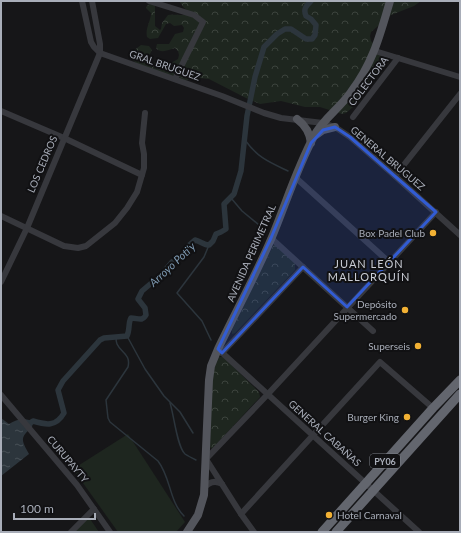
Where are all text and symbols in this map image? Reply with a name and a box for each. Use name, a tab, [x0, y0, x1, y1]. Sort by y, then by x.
street label: GRAL BRUGUEZ	[128, 47, 202, 83]
street label: COLECTORA	[346, 54, 391, 108]
street label: GENERAL BRUGUEZ	[348, 123, 428, 193]
street label: LOS CEDROS	[25, 134, 59, 194]
street label: AVENIDA PERIMETRAL	[224, 202, 278, 304]
place label: Box Padel Club	[359, 227, 425, 239]
marker: Box Padel Club	[428, 228, 438, 238]
water label: Arroyo Poti'y	[145, 239, 198, 289]
district label: JUAN LEÓN MALLORQUÍN	[328, 257, 410, 283]
place label: Depósito Supermercado	[334, 298, 397, 322]
marker: Depósito Supermercado	[400, 305, 410, 315]
place label: Superseis	[368, 340, 410, 352]
marker: Superseis	[413, 341, 423, 351]
street label: GENERAL CABAÑAS	[286, 397, 364, 469]
place label: Burger King	[347, 411, 399, 423]
marker: Burger King	[402, 412, 412, 422]
street label: CURUPAYTY	[45, 433, 92, 485]
road number: PY06	[370, 454, 400, 468]
scale bar	[14, 495, 95, 521]
text: 100 m	[20, 501, 54, 516]
place label: Hotel Carnaval	[337, 509, 402, 521]
marker: Hotel Carnaval	[324, 510, 334, 520]

